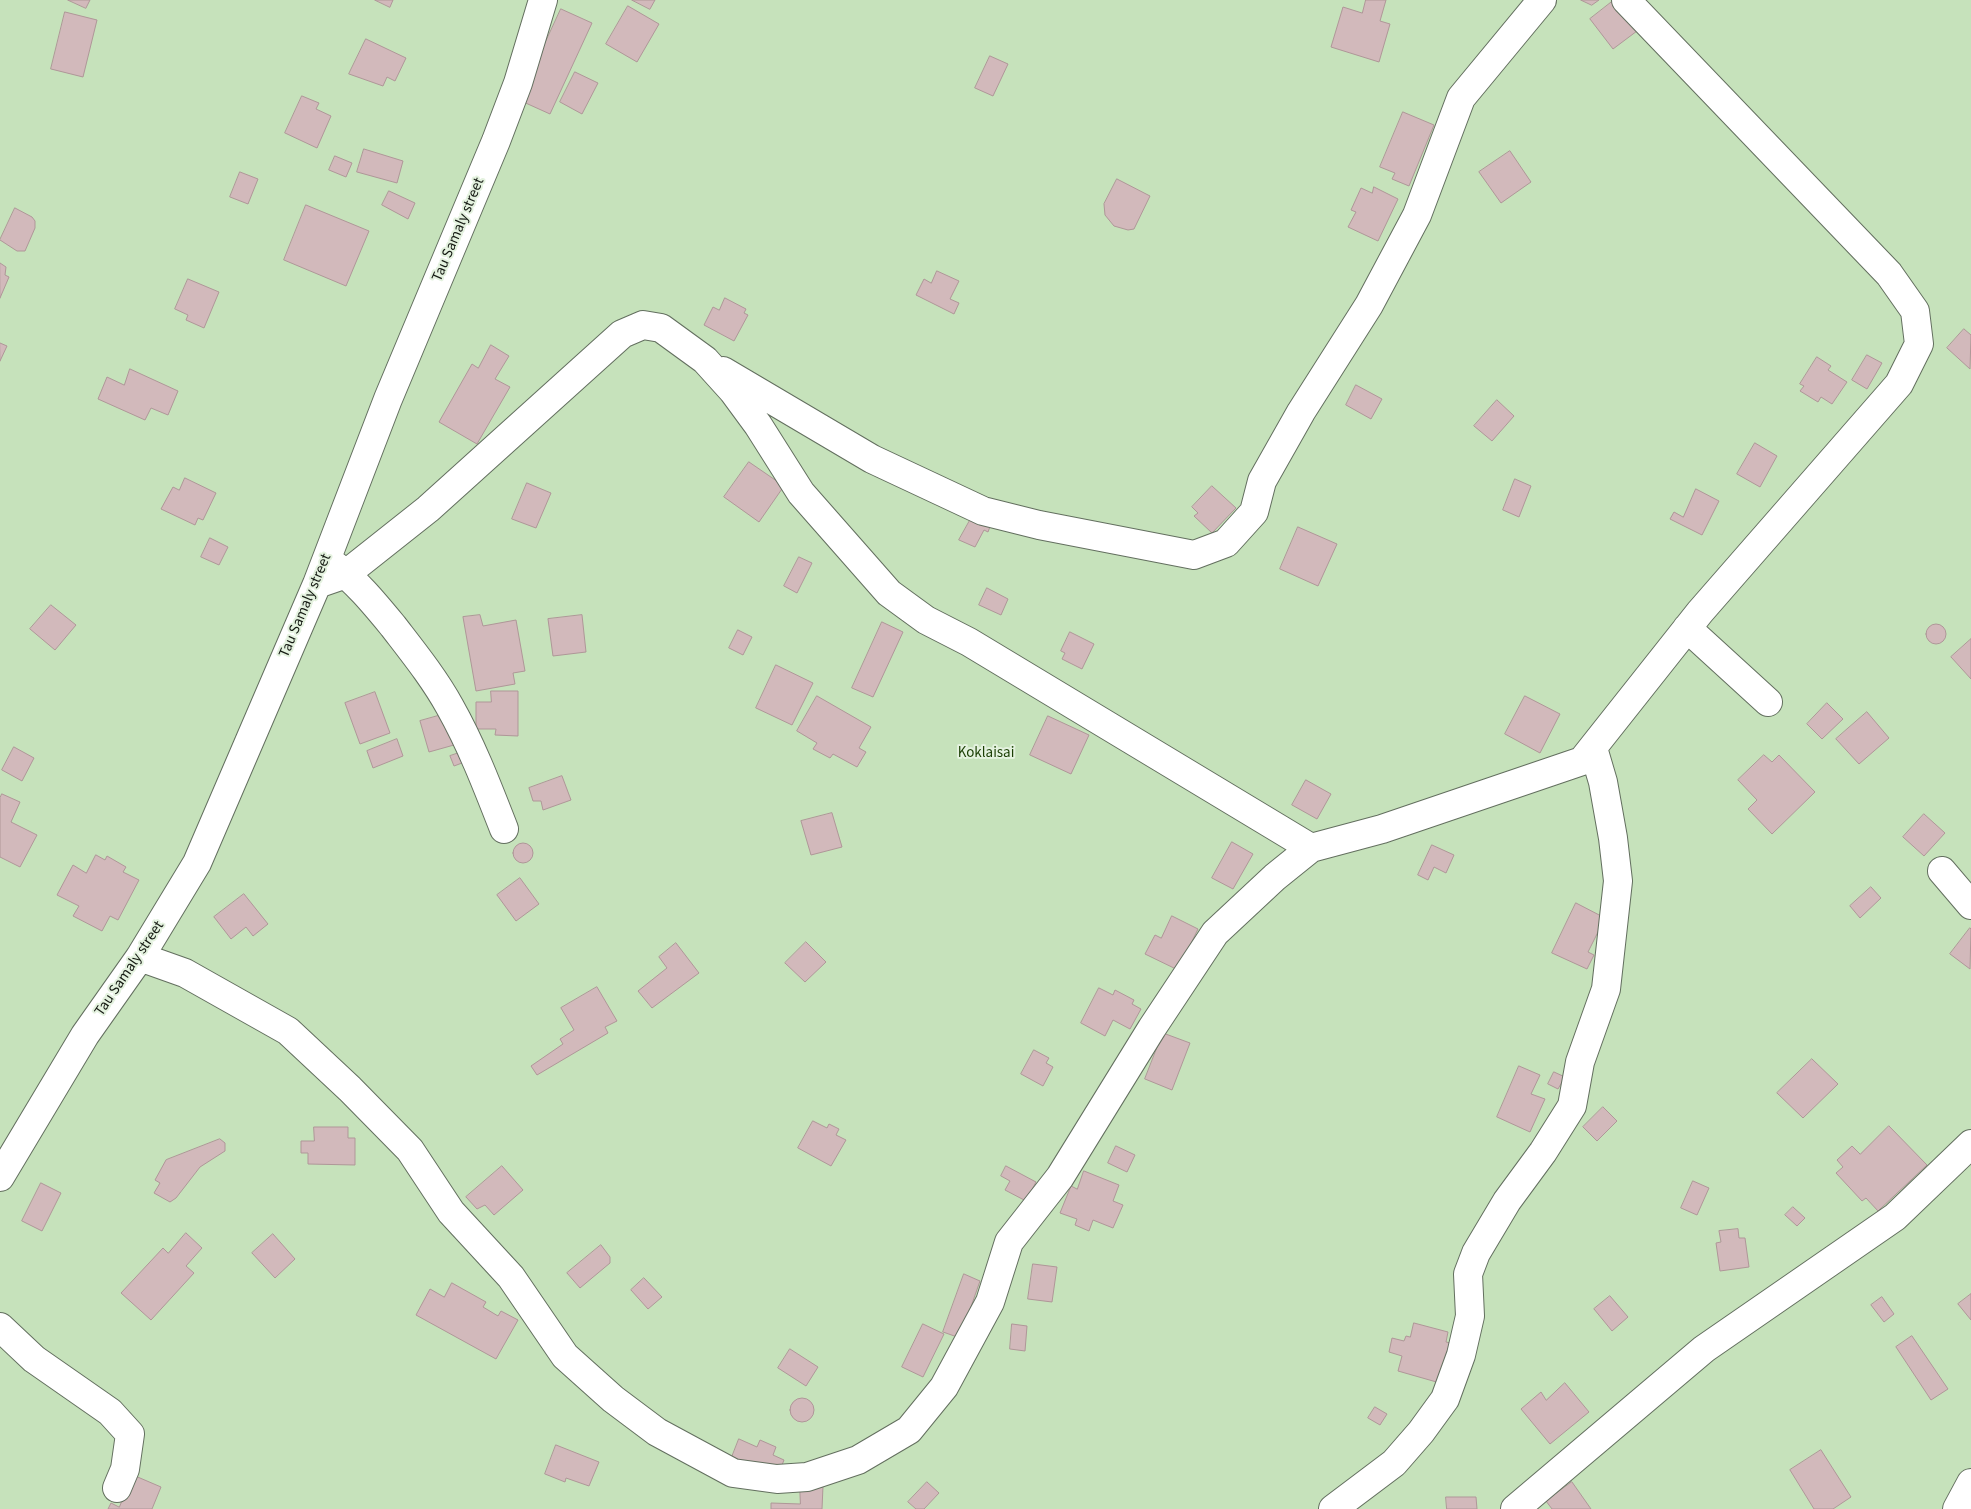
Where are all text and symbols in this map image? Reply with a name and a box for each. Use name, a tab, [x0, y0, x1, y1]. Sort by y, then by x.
street label: Tau Samaly street	[429, 175, 489, 285]
street label: Tau Samaly street	[276, 551, 336, 661]
park label: Koklaisai	[958, 745, 1014, 763]
street label: Tau Samaly street	[92, 918, 168, 1020]

